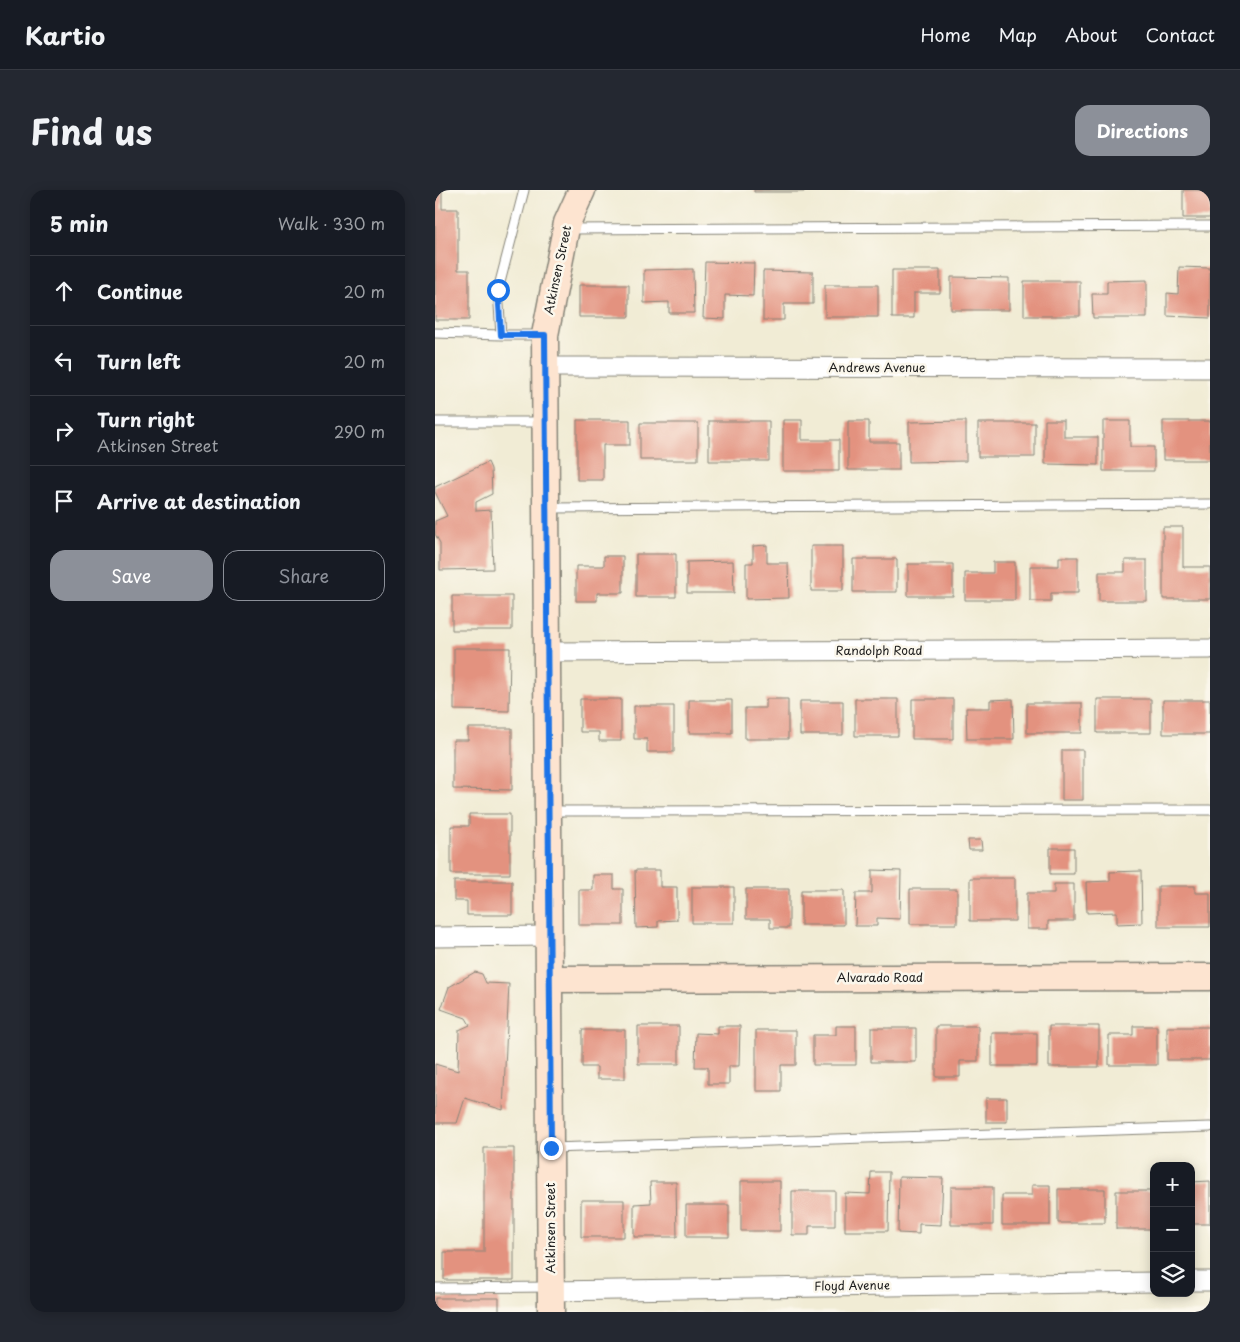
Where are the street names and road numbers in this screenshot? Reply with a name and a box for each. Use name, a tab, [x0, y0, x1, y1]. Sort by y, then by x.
street label: Atkinsen Street	[539, 223, 575, 316]
street label: Andrews Avenue	[829, 358, 926, 376]
street label: Randolph Road	[836, 641, 922, 659]
street label: Alvarado Road	[837, 968, 923, 986]
street label: Atkinsen Street	[541, 1182, 559, 1274]
street label: Floyd Avenue	[814, 1275, 890, 1295]

